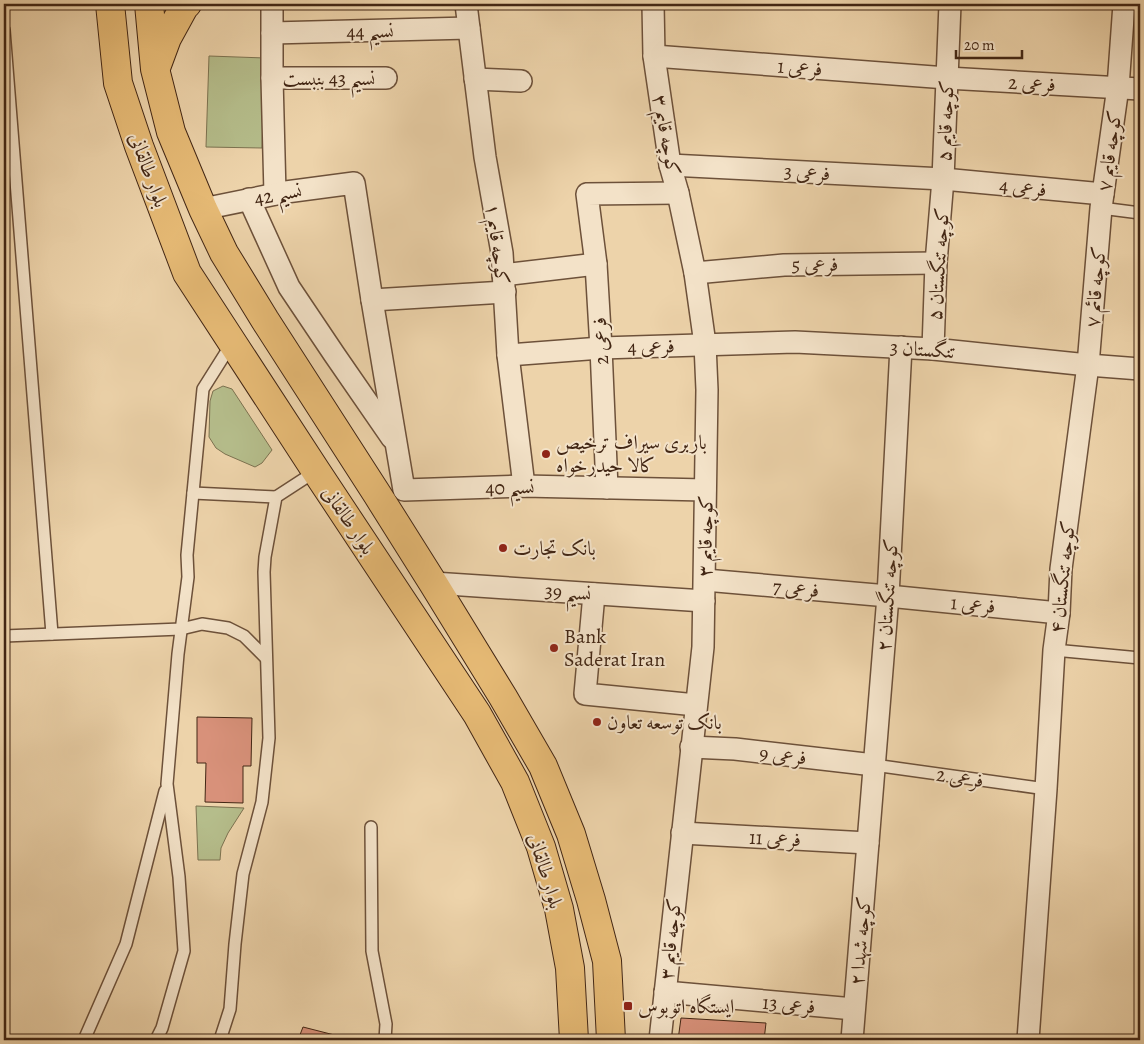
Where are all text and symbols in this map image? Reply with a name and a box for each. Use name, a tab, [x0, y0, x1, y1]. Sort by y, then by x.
street label: نسیم 44	[346, 18, 394, 51]
scale bar	[956, 28, 1023, 60]
text: 20 m	[964, 35, 995, 55]
street label: فرعی 1	[777, 52, 823, 83]
street label: نسیم 43 بنبست	[283, 65, 375, 98]
street label: فرعی 2	[1007, 69, 1056, 98]
street label: کوچه قایم ۵	[931, 80, 964, 162]
street label: کوچه قایم ۳	[642, 92, 687, 178]
street label: کوچه قایم ۷	[1090, 109, 1133, 194]
street label: بلوار طالقانی	[123, 129, 175, 211]
street label: فرعی 3	[783, 158, 831, 187]
street label: فرعی 4	[998, 172, 1048, 203]
street label: نسیم 42	[252, 177, 305, 218]
street label: کوچه قایم ۱	[475, 202, 516, 287]
street label: کوچه تنگستان ۵	[921, 207, 956, 321]
street label: کوچه قائم ۷	[1078, 245, 1116, 329]
street label: فرعی 5	[791, 251, 839, 278]
street label: فرعی 2	[586, 316, 615, 365]
street label: فرعی 4	[627, 332, 675, 361]
street label: تنگستان 3	[889, 334, 957, 365]
place label: باربری سیراف ترخیص کالا حیدرخواه	[556, 429, 707, 479]
marker: باربری سیراف ترخیص کالا حیدرخواه	[540, 448, 552, 460]
street label: نسیم 40	[485, 474, 535, 507]
street label: بلوار طالقانی	[316, 480, 382, 560]
street label: کوچه قایم ۳	[691, 495, 724, 577]
street label: کوچه تنگستان ۴	[1043, 519, 1082, 635]
place label: بانک تجارت	[513, 535, 596, 562]
street label: کوچه تنگستان ۲	[870, 538, 905, 652]
marker: بانک تجارت	[497, 542, 509, 554]
street label: فرعی 7	[772, 573, 820, 604]
street label: نسیم 39	[543, 577, 592, 614]
street label: فرعی 1	[949, 589, 997, 620]
place label: Bank Saderat Iran	[564, 623, 665, 673]
marker: Bank Saderat Iran	[548, 642, 560, 654]
place label: بانک توسعه تعاون	[607, 709, 722, 736]
marker: بانک توسعه تعاون	[591, 716, 603, 728]
street label: فرعی 9	[758, 740, 808, 771]
street label: فرعی 2	[934, 761, 985, 794]
street label: فرعی 11	[748, 824, 802, 853]
street label: بلوار طالقانی	[521, 830, 570, 912]
street label: کوچه شهدا ۲	[843, 895, 878, 987]
street label: کوچه قایم ۳	[653, 897, 692, 982]
street label: فرعی 13	[761, 989, 817, 1020]
place label: ایستگاه اتوبوس	[638, 993, 734, 1020]
marker: ایستگاه اتوبوس	[622, 1000, 634, 1012]

